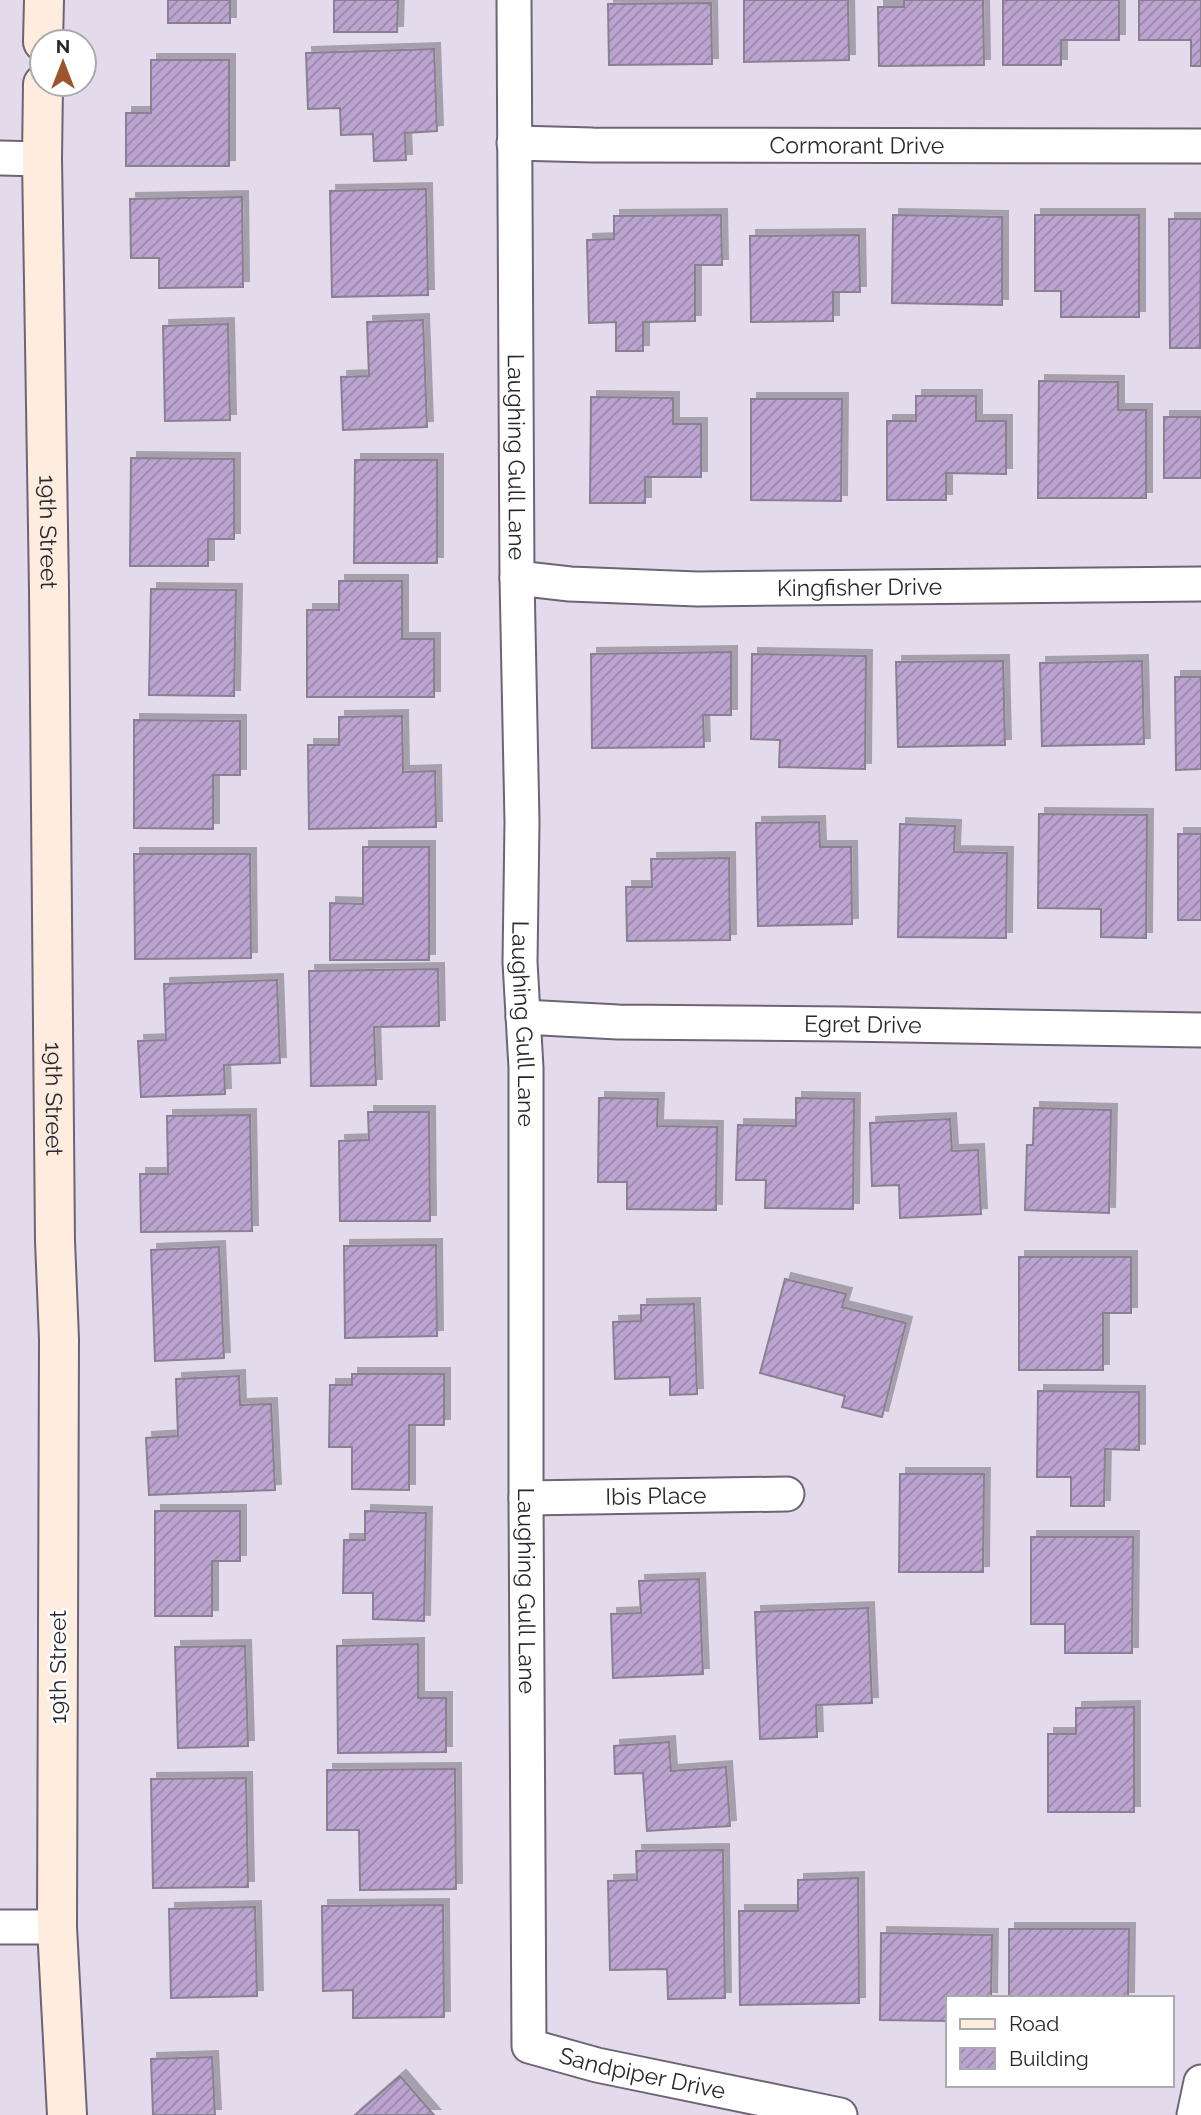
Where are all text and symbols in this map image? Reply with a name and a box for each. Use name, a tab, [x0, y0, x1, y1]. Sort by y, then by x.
north arrow	[28, 28, 98, 98]
text: N	[56, 35, 70, 57]
street label: Cormorant Drive	[770, 131, 944, 159]
street label: Laughing Gull Lane	[503, 354, 531, 560]
street label: 19th Street	[34, 475, 63, 590]
street label: Kingfisher Drive	[777, 573, 942, 601]
street label: Laughing Gull Lane	[507, 920, 540, 1127]
street label: Egret Drive	[804, 1010, 922, 1038]
street label: 19th Street	[40, 1042, 68, 1156]
street label: Ibis Place	[605, 1481, 707, 1510]
street label: Laughing Gull Lane	[513, 1487, 541, 1694]
street label: 19th Street	[44, 1610, 71, 1724]
legend	[946, 1996, 1173, 2087]
text: Road	[1009, 2011, 1059, 2036]
street label: Sandpiper Drive	[556, 2041, 728, 2104]
text: Building	[1009, 2046, 1089, 2071]

